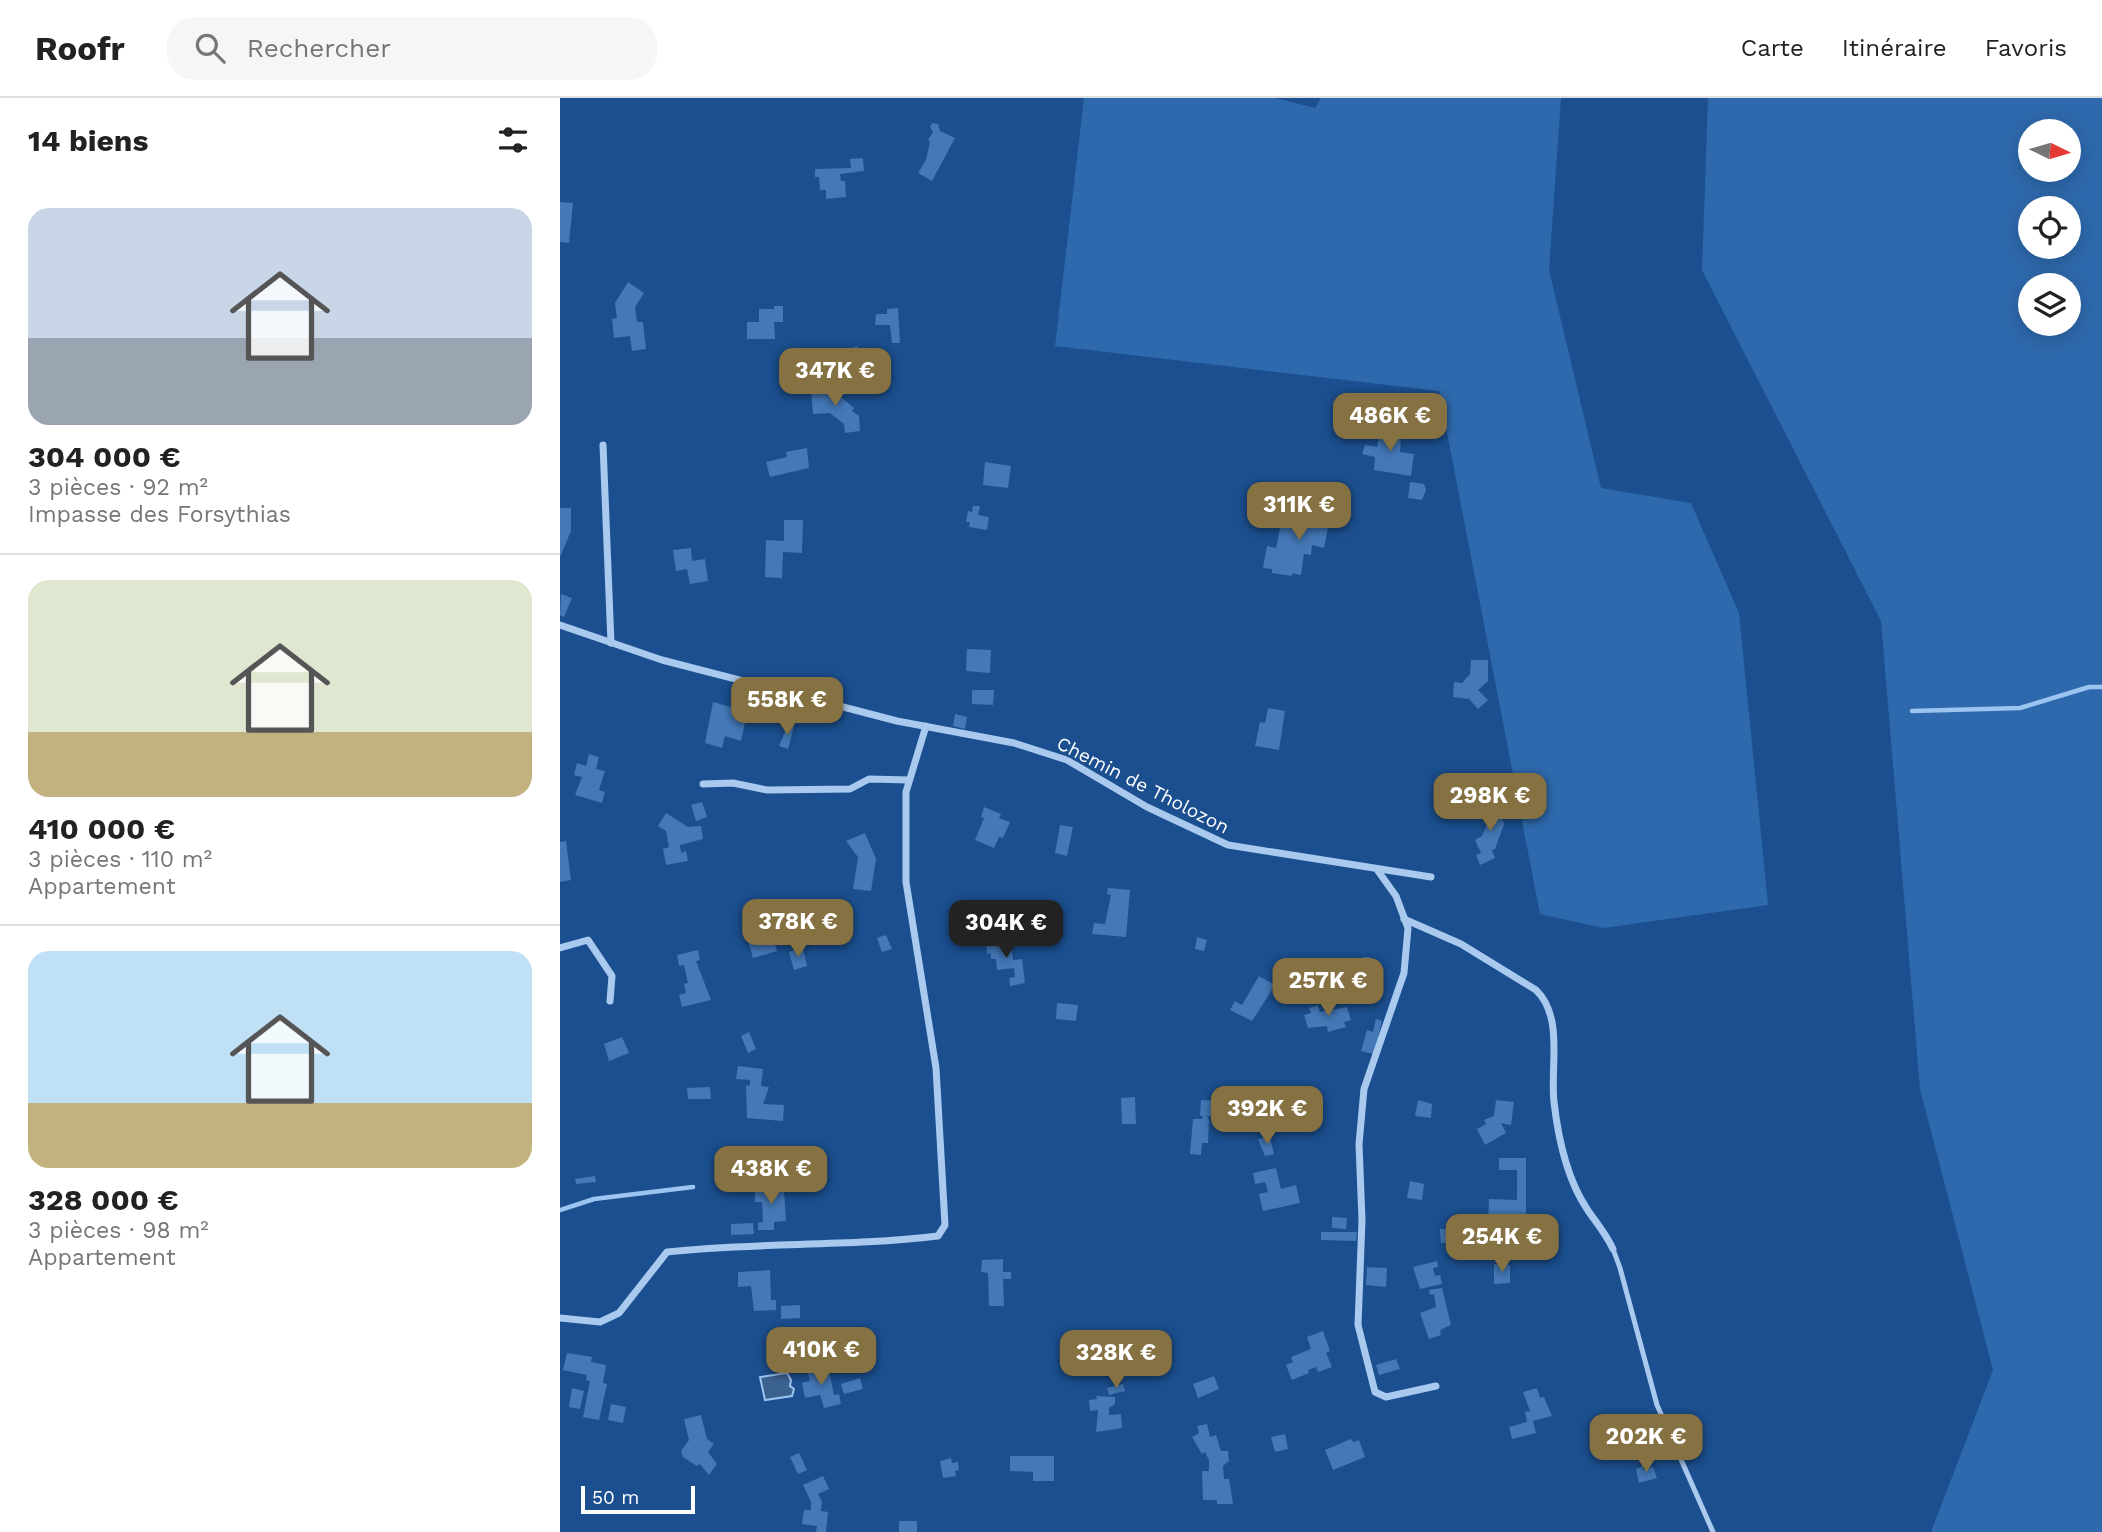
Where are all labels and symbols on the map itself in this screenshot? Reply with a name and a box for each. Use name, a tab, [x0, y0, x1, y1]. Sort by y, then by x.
north arrow	[2018, 119, 2081, 182]
pin: 347K €	[778, 348, 892, 408]
pin: 486K €	[1333, 394, 1447, 453]
pin: 311K €	[1242, 482, 1356, 542]
pin: 558K €	[730, 678, 844, 737]
street label: Chemin de Tholozon	[1053, 732, 1233, 838]
pin: 298K €	[1433, 774, 1547, 833]
pin: 378K €	[741, 900, 855, 959]
pin: 304K €	[949, 900, 1063, 960]
pin: 257K €	[1271, 958, 1385, 1018]
pin: 392K €	[1210, 1086, 1324, 1146]
pin: 438K €	[714, 1146, 828, 1206]
pin: 254K €	[1445, 1214, 1559, 1274]
pin: 410K €	[764, 1328, 878, 1387]
pin: 328K €	[1059, 1330, 1173, 1390]
pin: 202K €	[1589, 1414, 1703, 1474]
scale bar	[581, 1483, 695, 1515]

